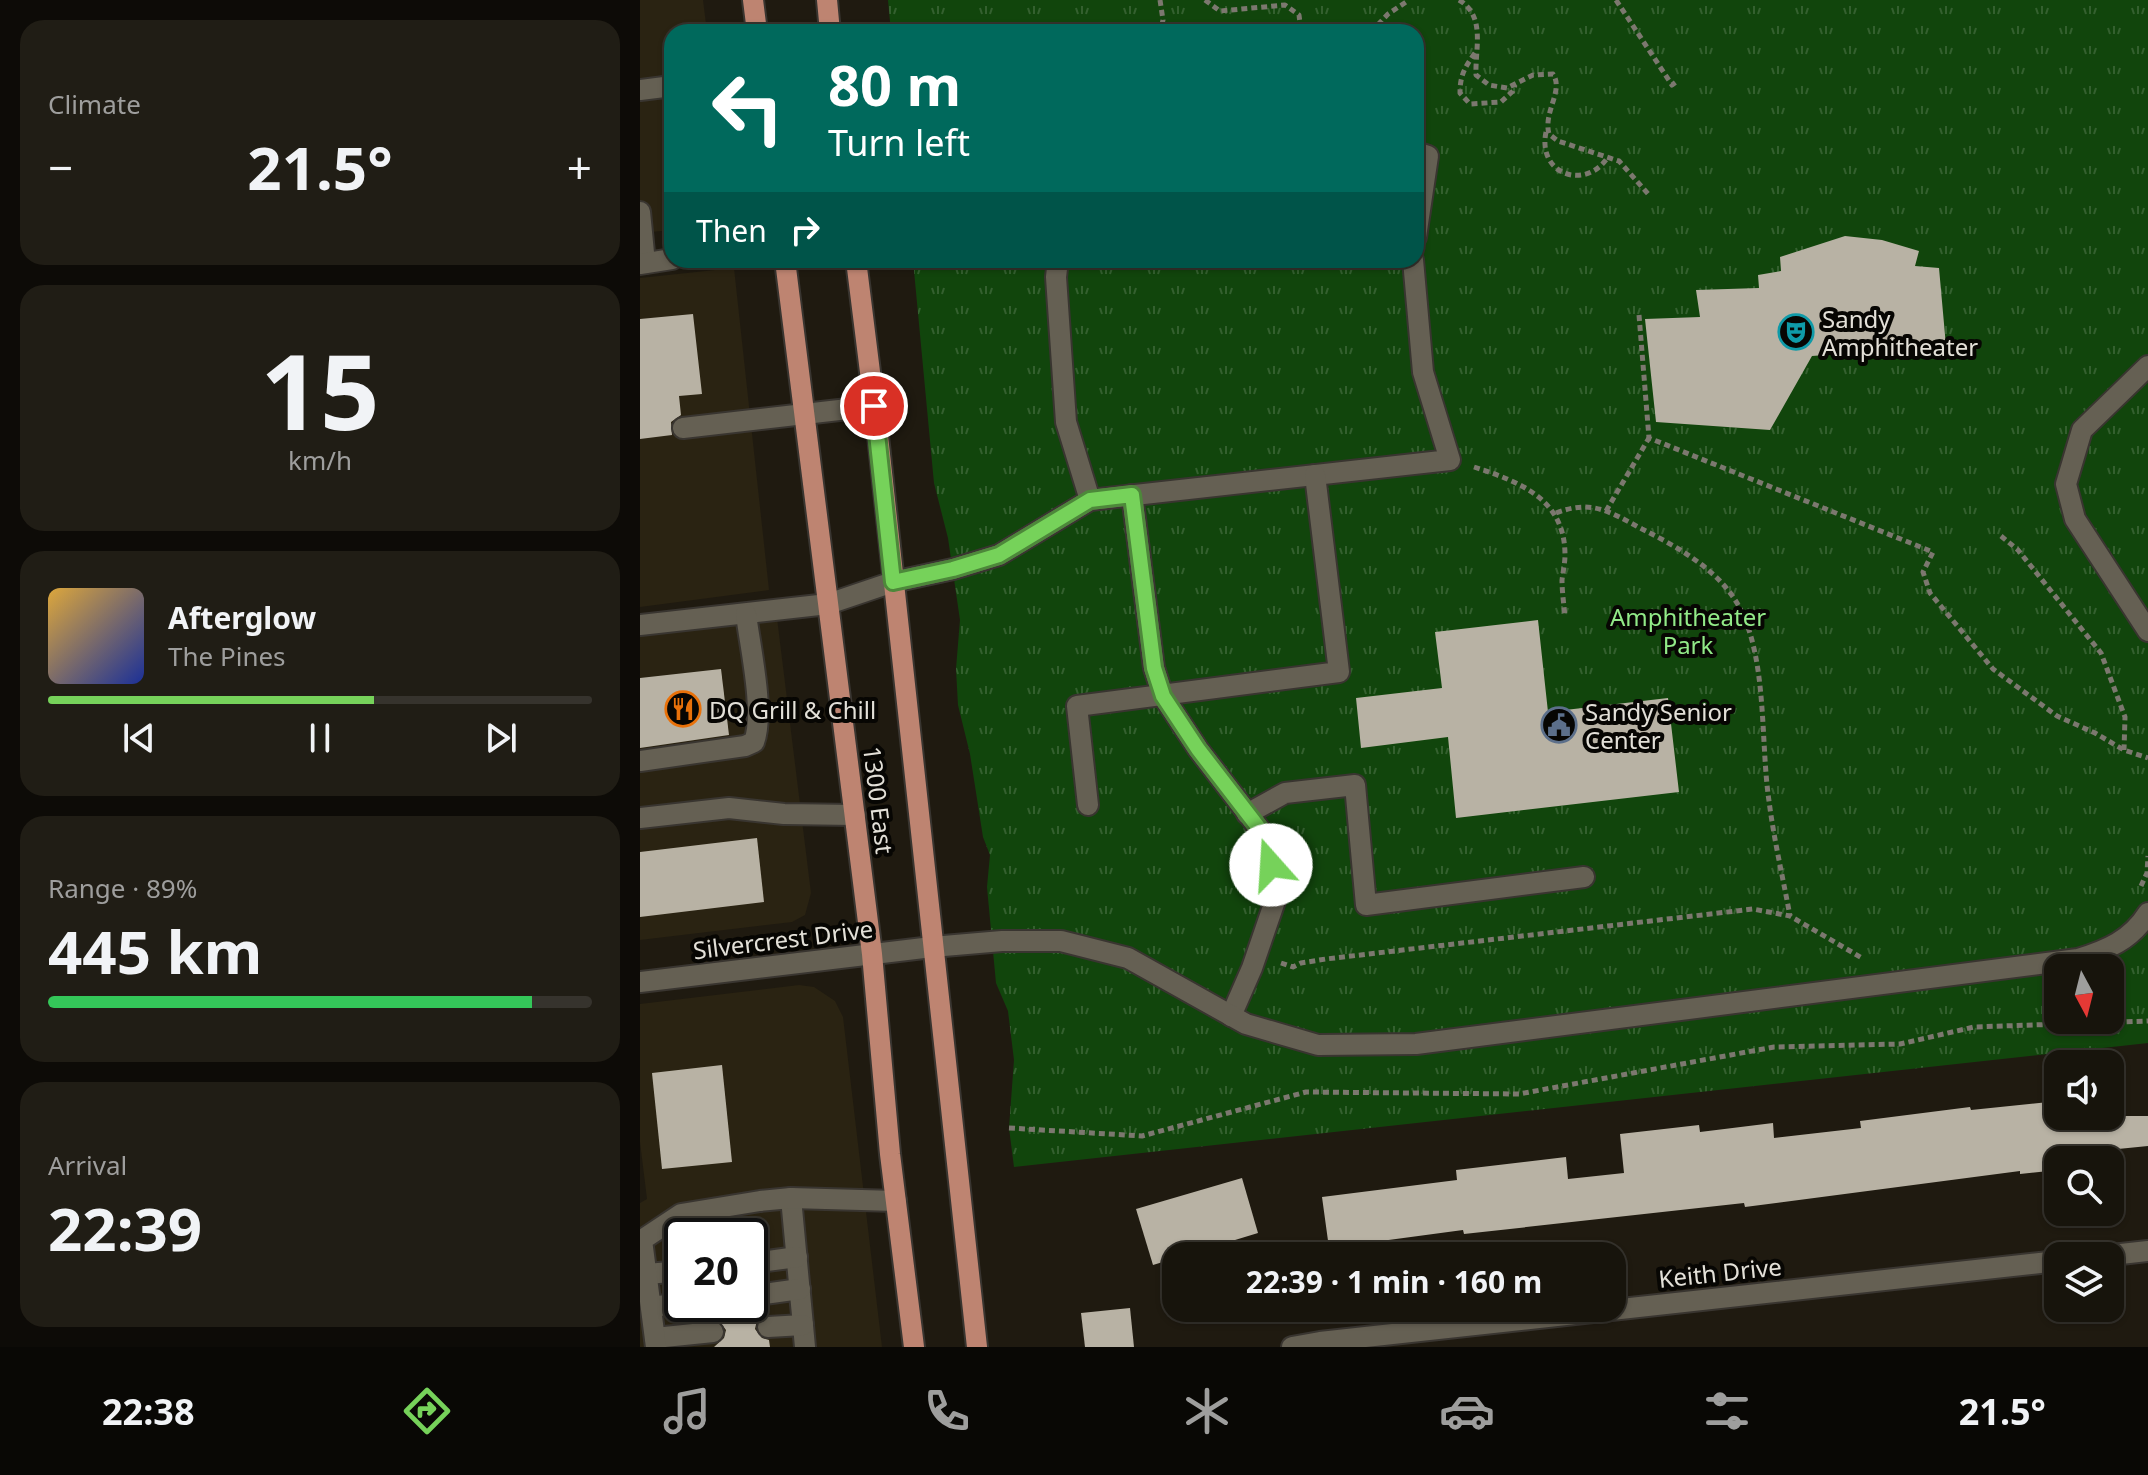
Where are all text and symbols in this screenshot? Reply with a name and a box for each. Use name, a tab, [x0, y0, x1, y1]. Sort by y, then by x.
text: 80 m	[828, 46, 961, 122]
icon: left	[696, 56, 800, 160]
text: Climate	[48, 86, 141, 122]
text: Turn left	[828, 118, 970, 167]
text: 21.5°	[247, 126, 393, 208]
text: −	[48, 137, 73, 197]
text: +	[567, 137, 592, 197]
icon: right	[783, 208, 827, 252]
text: Then	[696, 210, 767, 251]
place label: Sandy Amphitheater	[1822, 302, 1978, 363]
theatre icon: Sandy Amphitheater	[1777, 313, 1815, 351]
text: 15	[261, 319, 379, 460]
pin	[840, 372, 908, 440]
icon: arrive	[852, 384, 896, 428]
text: km/h	[288, 442, 352, 478]
text: Afterglow	[168, 597, 316, 638]
park label: Amphitheater Park	[1610, 600, 1766, 661]
text: The Pines	[168, 638, 286, 674]
restaurant icon: DQ Grill & Chill	[664, 690, 702, 728]
place label: DQ Grill & Chill	[709, 693, 876, 726]
place label: Sandy Senior Center	[1585, 695, 1732, 756]
public building icon: Sandy Senior Center	[1540, 706, 1578, 744]
icon: previous	[117, 716, 161, 760]
icon: pause	[298, 716, 342, 760]
icon: next	[479, 716, 523, 760]
street label: 1300 East	[856, 744, 902, 856]
position arrow	[1229, 823, 1313, 907]
text: Range · 89%	[48, 870, 197, 906]
text: 445 km	[48, 910, 262, 992]
street label: Silvercrest Drive	[691, 912, 875, 966]
north arrow	[2044, 954, 2124, 1034]
map controls	[2044, 954, 2124, 1322]
button: sound	[2044, 1050, 2124, 1130]
button: search	[2044, 1146, 2124, 1226]
text: Arrival	[48, 1147, 127, 1183]
text: 22:39	[48, 1187, 202, 1269]
speed limit sign: 20	[664, 1218, 768, 1322]
button: layers	[2044, 1242, 2124, 1322]
street label: Keith Drive	[1657, 1249, 1783, 1295]
text: 22:39 · 1 min · 160 m	[1246, 1261, 1542, 1302]
icon: directions	[399, 1383, 455, 1439]
icon: music	[659, 1383, 715, 1439]
icon: phone	[919, 1383, 975, 1439]
icon: climate	[1179, 1383, 1235, 1439]
icon: car	[1439, 1383, 1495, 1439]
icon: filters	[1699, 1383, 1755, 1439]
text: 22:38	[102, 1387, 195, 1436]
text: 21.5°	[1959, 1387, 2046, 1436]

